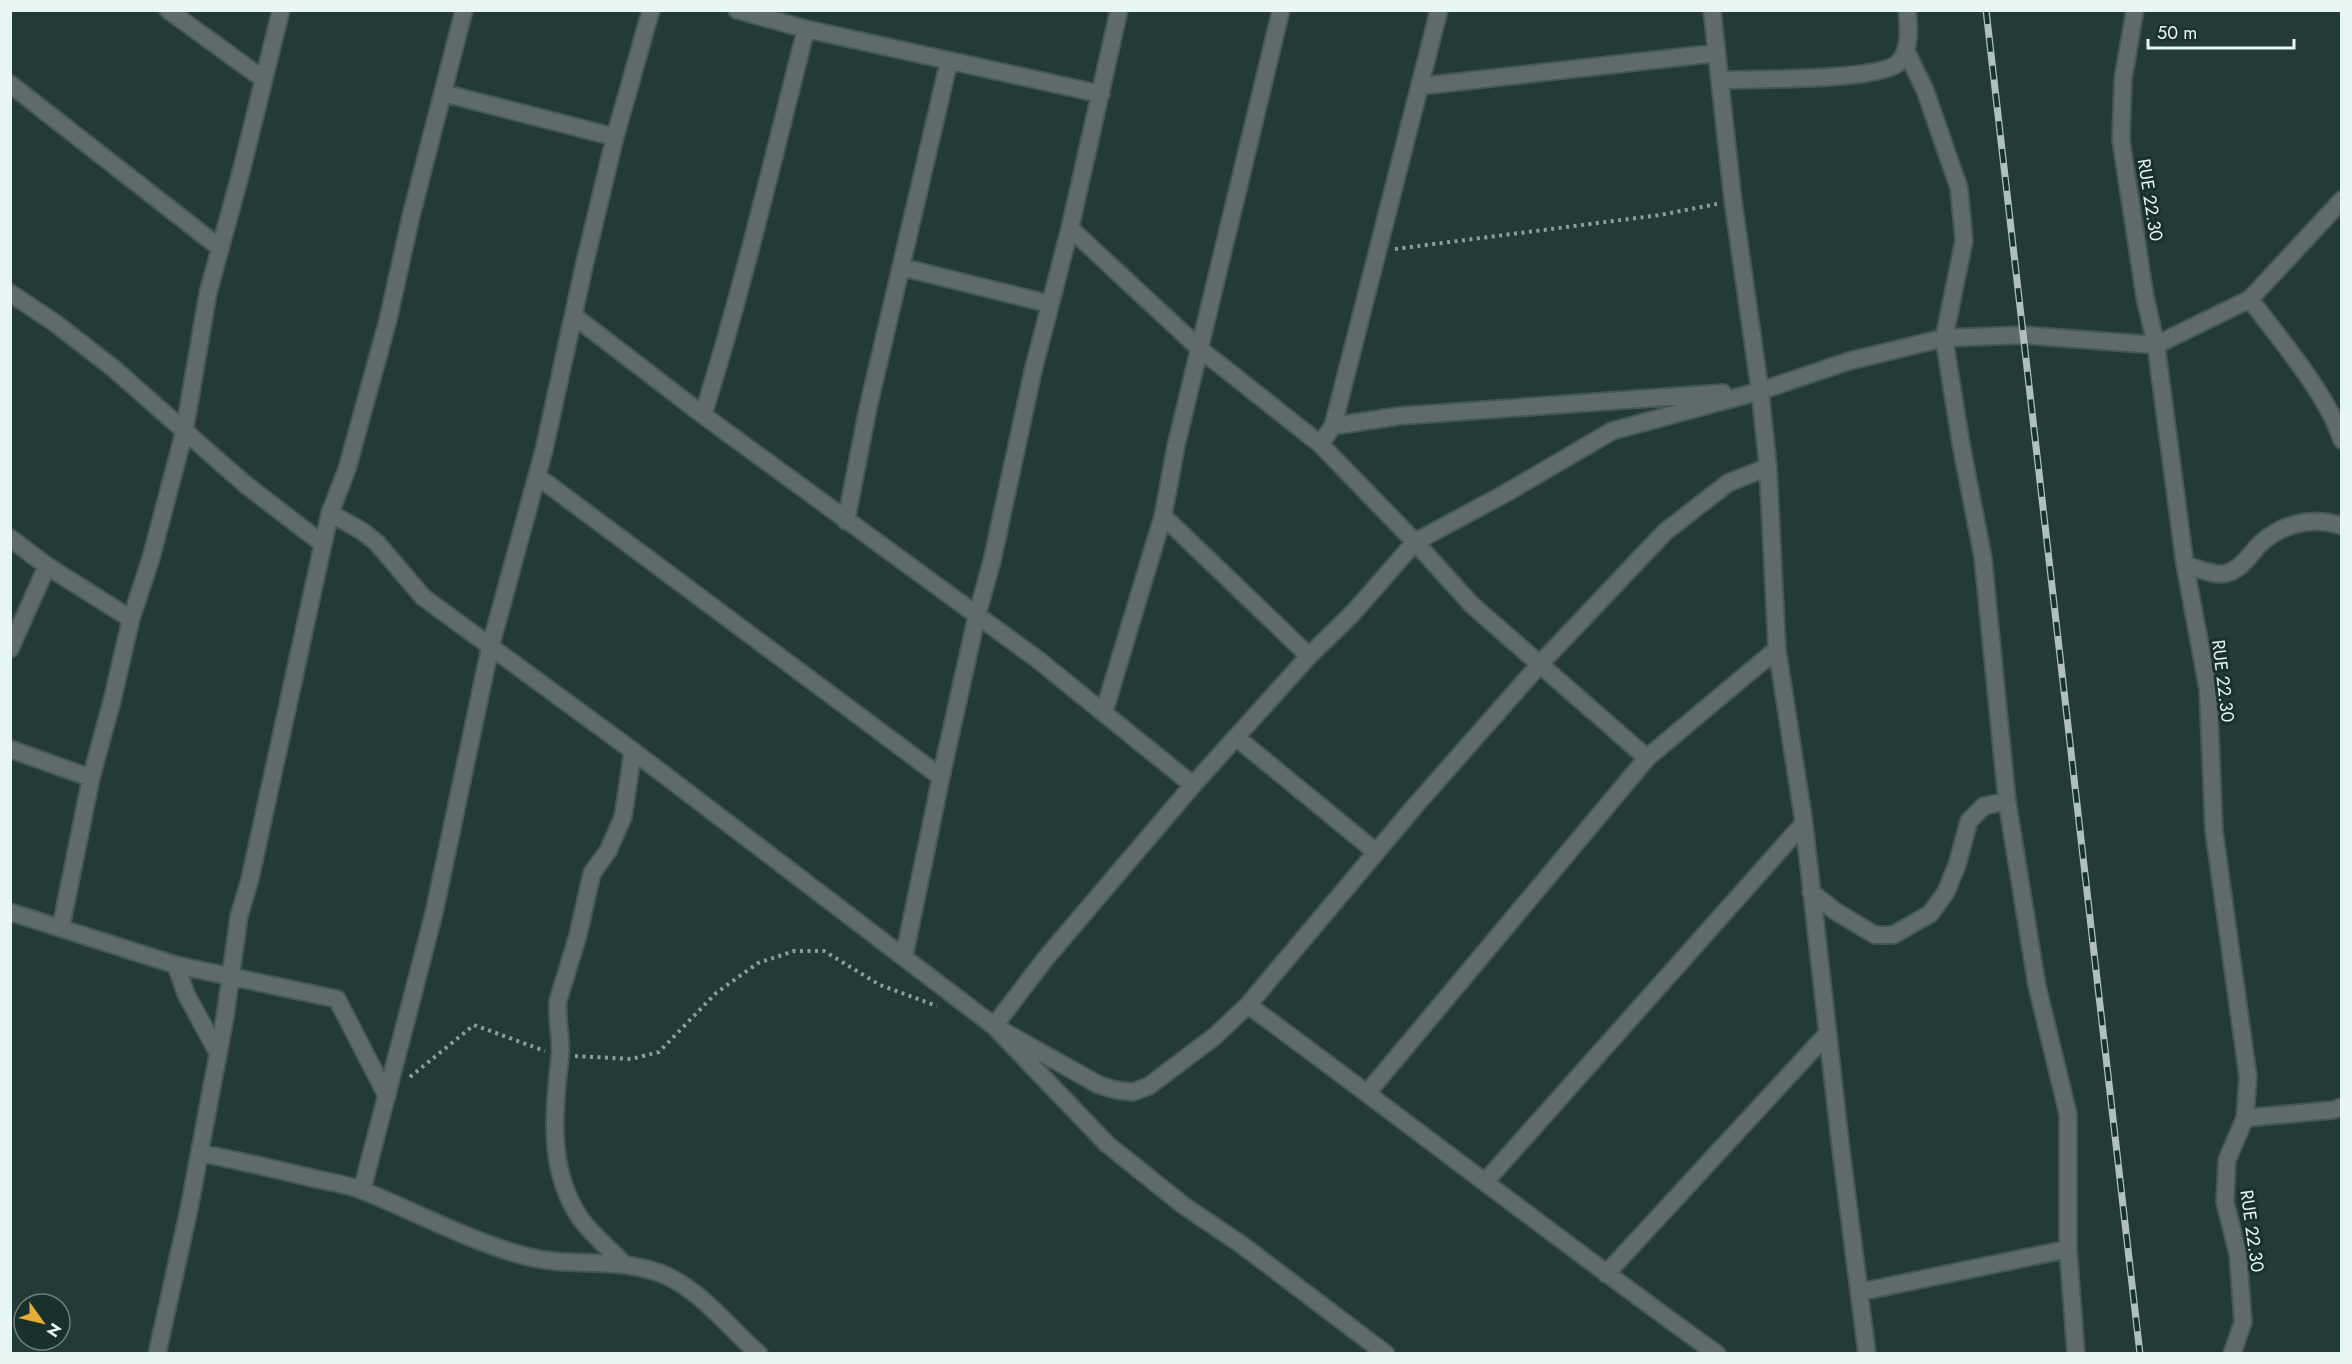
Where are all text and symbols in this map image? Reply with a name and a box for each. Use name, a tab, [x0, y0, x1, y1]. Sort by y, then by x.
scale bar	[2148, 12, 2294, 50]
text: 50 m	[2157, 20, 2197, 46]
street label: RUE 22.30	[2131, 157, 2169, 243]
street label: RUE 22.30	[2205, 638, 2241, 724]
street label: RUE 22.30	[2233, 1188, 2271, 1274]
north arrow	[12, 1292, 72, 1352]
text: N	[41, 1318, 67, 1342]

